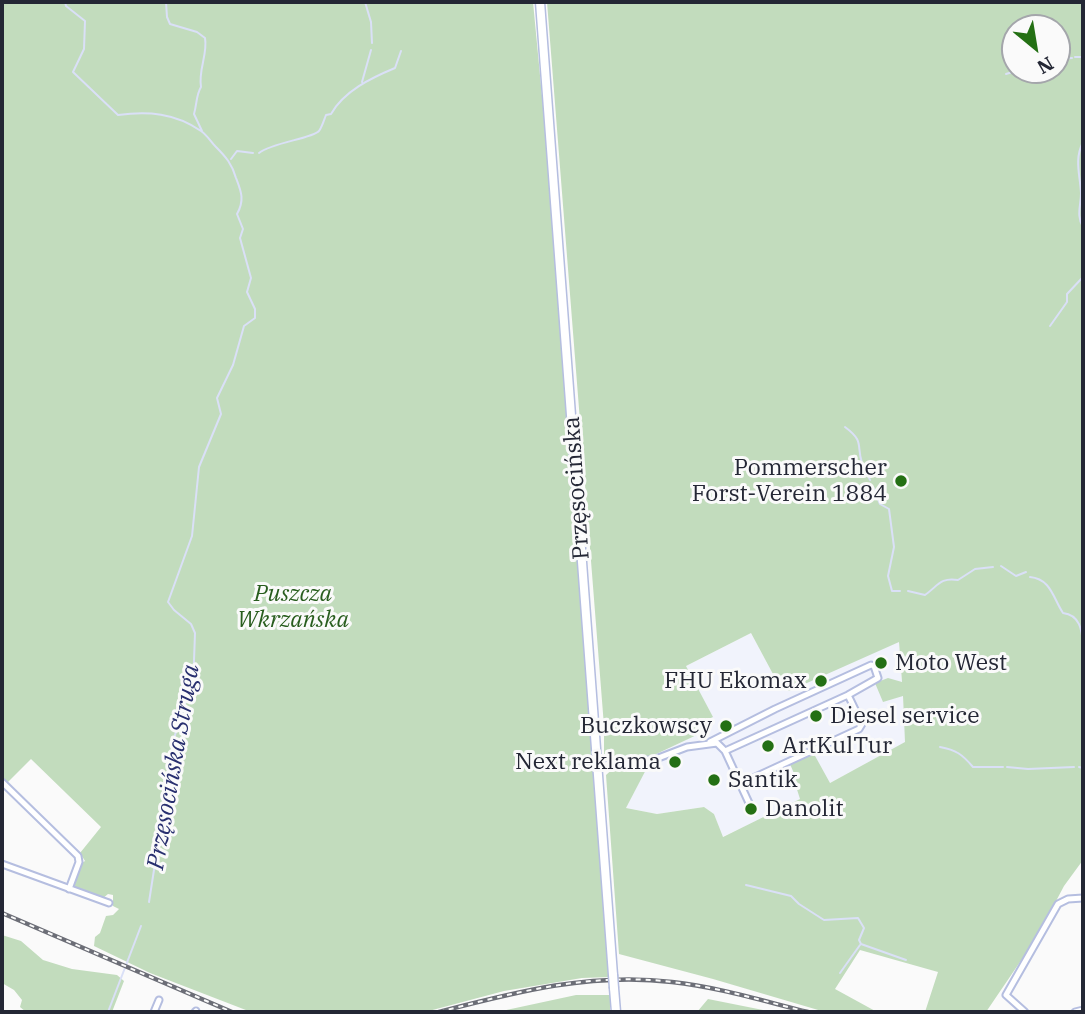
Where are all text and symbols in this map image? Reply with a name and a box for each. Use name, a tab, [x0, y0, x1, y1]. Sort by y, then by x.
north arrow	[1001, 14, 1071, 84]
text: N	[1033, 51, 1058, 80]
street label: Przęsocińska	[558, 415, 596, 561]
place label: Pommerscher Forst-Verein 1884	[692, 454, 887, 508]
marker: Pommerscher Forst-Verein 1884	[893, 473, 909, 489]
park label: Puszcza Wkrzańska	[237, 580, 349, 634]
place label: Moto West	[895, 649, 1007, 677]
marker: Moto West	[873, 655, 889, 671]
water label: Przęsocińska Struga	[142, 662, 206, 872]
place label: FHU Ekomax	[664, 667, 807, 695]
marker: FHU Ekomax	[813, 673, 829, 689]
place label: Diesel service	[830, 702, 980, 730]
marker: Diesel service	[808, 708, 824, 724]
place label: Buczkowscy	[580, 712, 712, 740]
marker: Buczkowscy	[718, 718, 734, 734]
place label: ArtKulTur	[782, 732, 892, 760]
marker: ArtKulTur	[760, 738, 776, 754]
place label: Next reklama	[515, 748, 661, 776]
marker: Next reklama	[667, 754, 683, 770]
place label: Santik	[728, 766, 798, 794]
marker: Santik	[706, 772, 722, 788]
place label: Danolit	[765, 795, 844, 823]
marker: Danolit	[743, 801, 759, 817]

